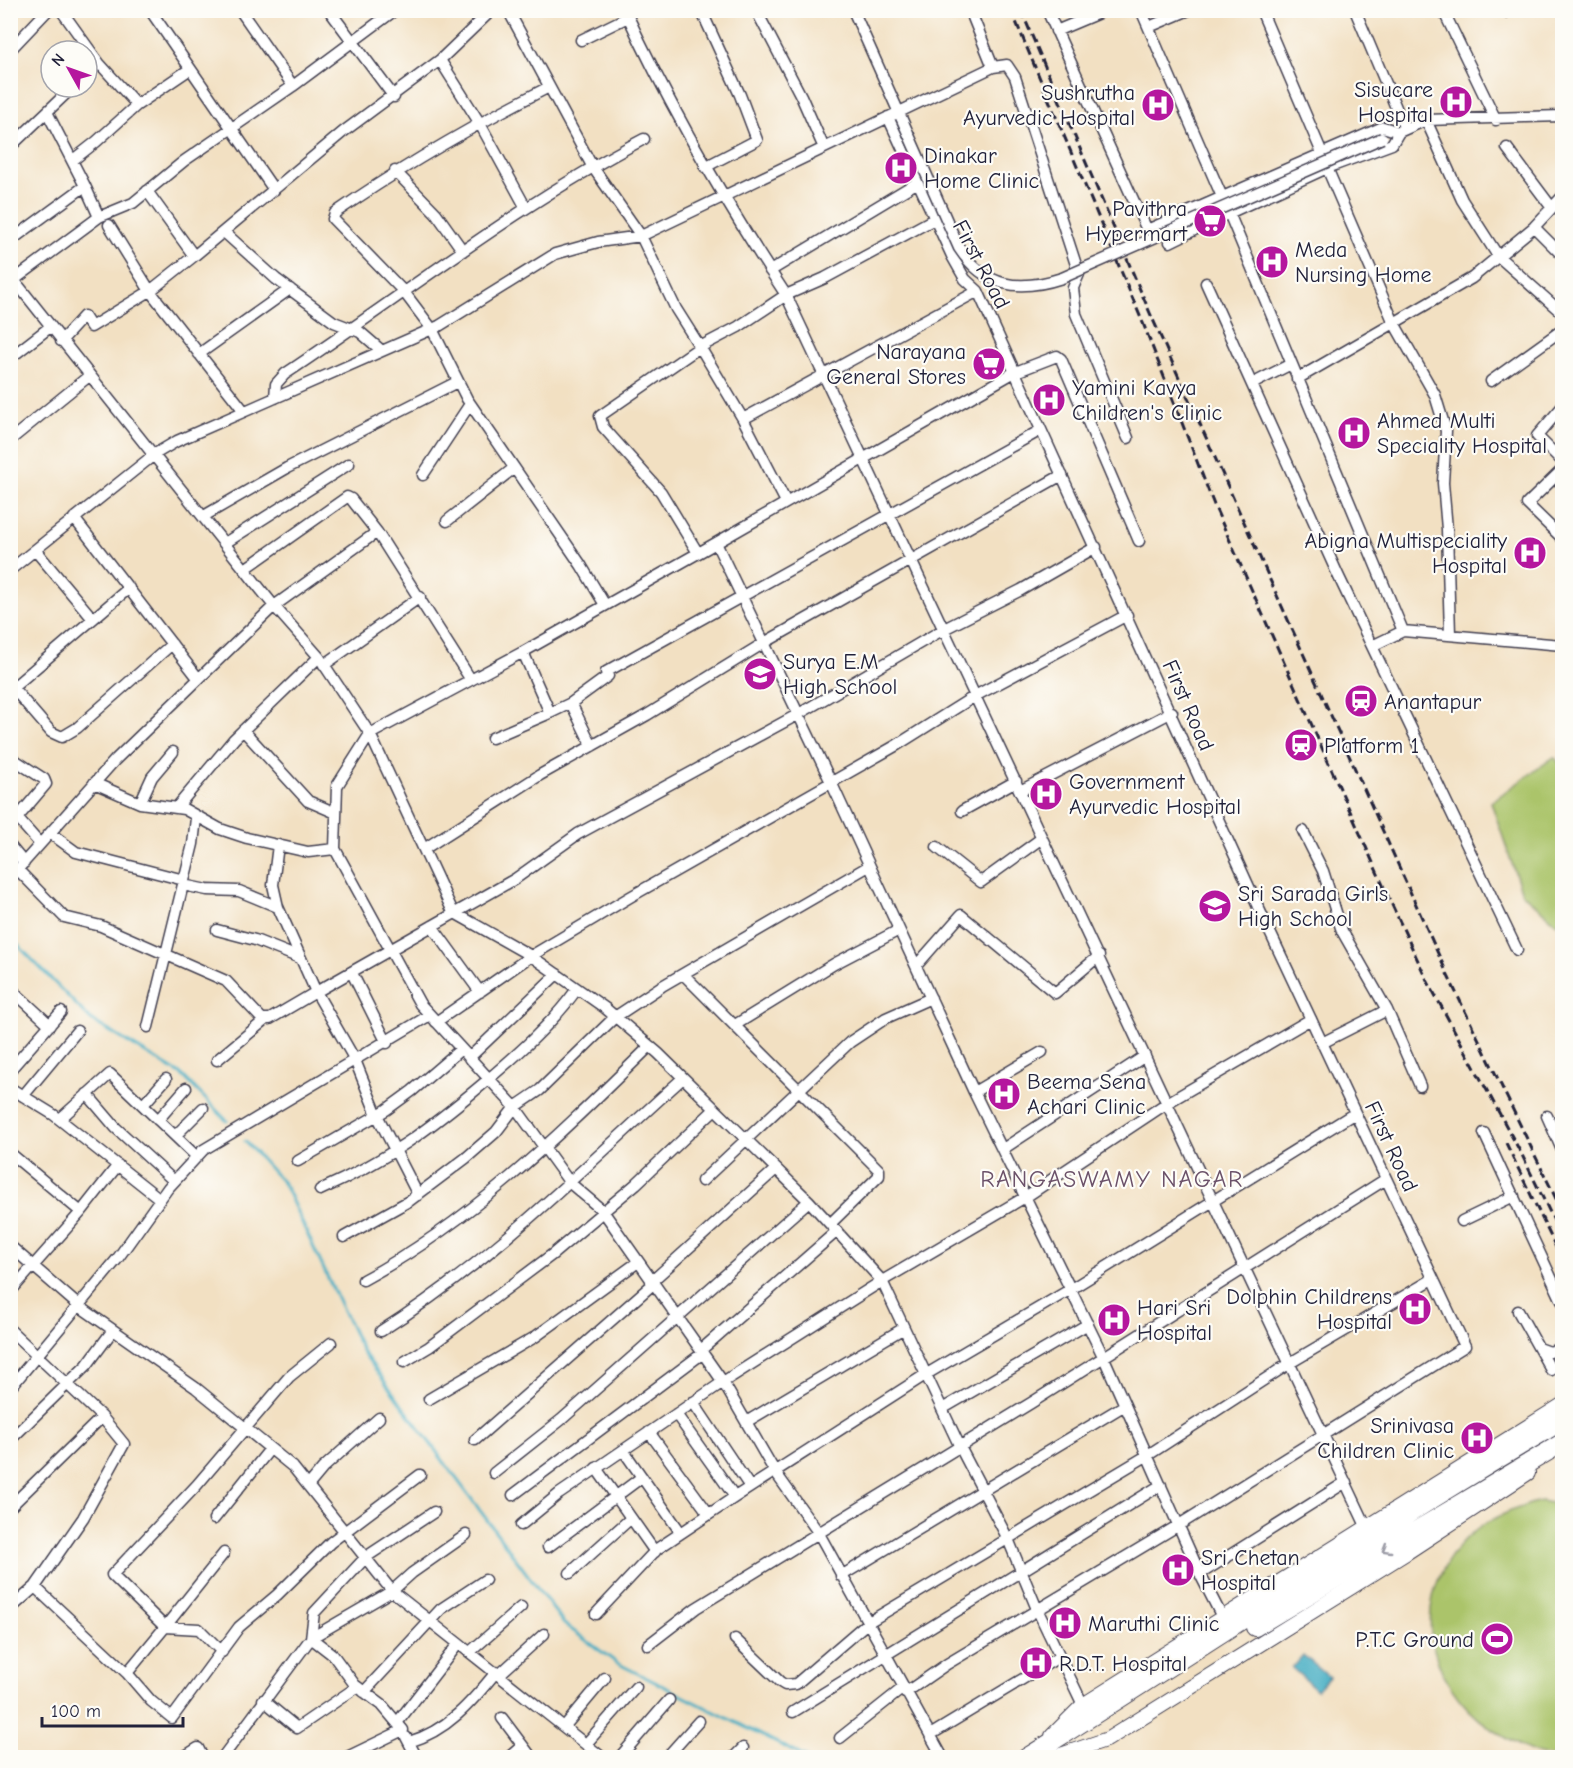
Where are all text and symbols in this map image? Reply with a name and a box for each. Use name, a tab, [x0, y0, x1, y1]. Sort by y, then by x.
north arrow	[39, 39, 99, 99]
text: N	[48, 50, 69, 70]
place label: Sisucare Hospital	[1354, 77, 1433, 128]
place label: Sushrutha Ayurvedic Hospital	[963, 80, 1135, 131]
hospital icon: Sisucare Hospital	[1438, 84, 1474, 120]
hospital icon: Sushrutha Ayurvedic Hospital	[1140, 87, 1176, 123]
place label: Dinakar Home Clinic	[924, 143, 1040, 194]
hospital icon: Dinakar Home Clinic	[883, 150, 919, 186]
place label: Pavithra Hypermart	[1085, 196, 1188, 247]
supermarket icon: Pavithra Hypermart	[1192, 203, 1228, 239]
street label: First Road	[947, 216, 1015, 313]
place label: Meda Nursing Home	[1295, 237, 1432, 288]
hospital icon: Meda Nursing Home	[1254, 244, 1290, 280]
place label: Narayana General Stores	[826, 339, 966, 390]
supermarket icon: Narayana General Stores	[971, 346, 1007, 382]
place label: Yamini Kavya Children's Clinic	[1072, 375, 1223, 426]
hospital icon: Yamini Kavya Children's Clinic	[1031, 382, 1067, 418]
place label: Ahmed Multi Speciality Hospital	[1377, 408, 1547, 459]
hospital icon: Ahmed Multi Speciality Hospital	[1336, 415, 1372, 451]
place label: Abigna Multispeciality Hospital	[1304, 528, 1507, 579]
hospital icon: Abigna Multispeciality Hospital	[1512, 535, 1548, 571]
place label: Surya E.M High School	[783, 649, 897, 700]
school or university icon: Surya E.M High School	[742, 656, 778, 692]
street label: First Road	[1157, 656, 1220, 755]
station icon: Anantapur	[1343, 683, 1379, 719]
place label: Anantapur	[1384, 689, 1481, 715]
station icon: Platform 1	[1283, 727, 1319, 763]
place label: Platform 1	[1324, 733, 1419, 759]
place label: Government Ayurvedic Hospital	[1069, 769, 1241, 820]
hospital icon: Government Ayurvedic Hospital	[1028, 776, 1064, 812]
place label: Sri Sarada Girls High School	[1238, 881, 1388, 932]
school or university icon: Sri Sarada Girls High School	[1197, 888, 1233, 924]
place label: Beema Sena Achari Clinic	[1027, 1069, 1146, 1120]
hospital icon: Beema Sena Achari Clinic	[986, 1076, 1022, 1112]
street label: First Road	[1359, 1097, 1423, 1196]
district label: RANGASWAMY NAGAR	[980, 1165, 1244, 1193]
place label: Dolphin Childrens Hospital	[1226, 1284, 1392, 1335]
hospital icon: Dolphin Childrens Hospital	[1397, 1291, 1433, 1327]
place label: Hari Sri Hospital	[1137, 1295, 1212, 1346]
hospital icon: Hari Sri Hospital	[1096, 1302, 1132, 1338]
place label: Srinivasa Children Clinic	[1317, 1413, 1454, 1464]
hospital icon: Srinivasa Children Clinic	[1459, 1420, 1495, 1456]
one-way arrow	[1382, 1541, 1392, 1553]
place label: Sri Chetan Hospital	[1201, 1545, 1300, 1596]
hospital icon: Sri Chetan Hospital	[1160, 1552, 1196, 1588]
hospital icon: Maruthi Clinic	[1047, 1605, 1083, 1641]
place label: Maruthi Clinic	[1088, 1611, 1220, 1637]
sports icon: P.T.C Ground	[1479, 1621, 1515, 1657]
place label: P.T.C Ground	[1355, 1627, 1474, 1653]
hospital icon: R.D.T. Hospital	[1018, 1645, 1054, 1681]
place label: R.D.T. Hospital	[1059, 1651, 1187, 1677]
scale bar	[42, 1690, 183, 1728]
text: 100 m	[51, 1701, 101, 1722]

